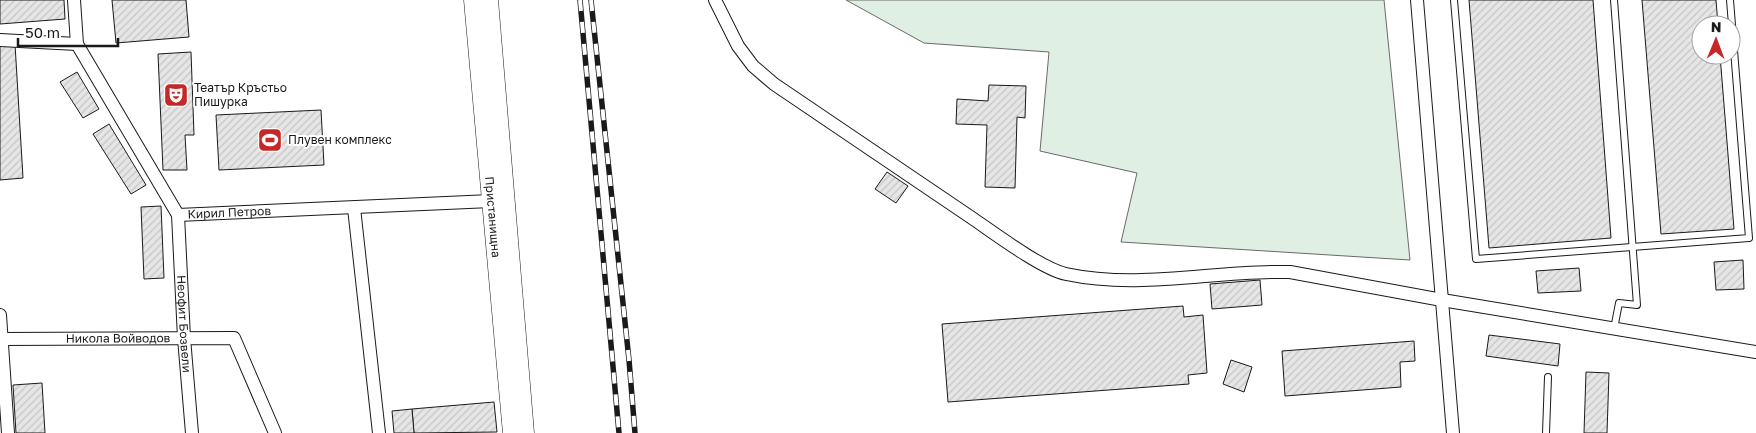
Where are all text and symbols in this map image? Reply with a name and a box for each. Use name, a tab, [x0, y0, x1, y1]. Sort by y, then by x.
scale bar	[18, 15, 118, 47]
north arrow	[1691, 15, 1741, 65]
text: N	[1711, 18, 1722, 35]
text: 50 m	[25, 23, 60, 41]
place label: Театър Кръстьо Пишурка	[194, 80, 287, 109]
theatre icon: Театър Кръстьо Пишурка	[163, 82, 189, 108]
sports icon: Плувен комплекс	[257, 127, 283, 153]
place label: Плувен комплекс	[288, 132, 392, 147]
street label: Пристанищна	[482, 176, 504, 258]
street label: Кирил Петров	[187, 203, 272, 222]
street label: Неофит Бозвели	[174, 275, 195, 373]
street label: Никола Войводов	[66, 330, 171, 346]

